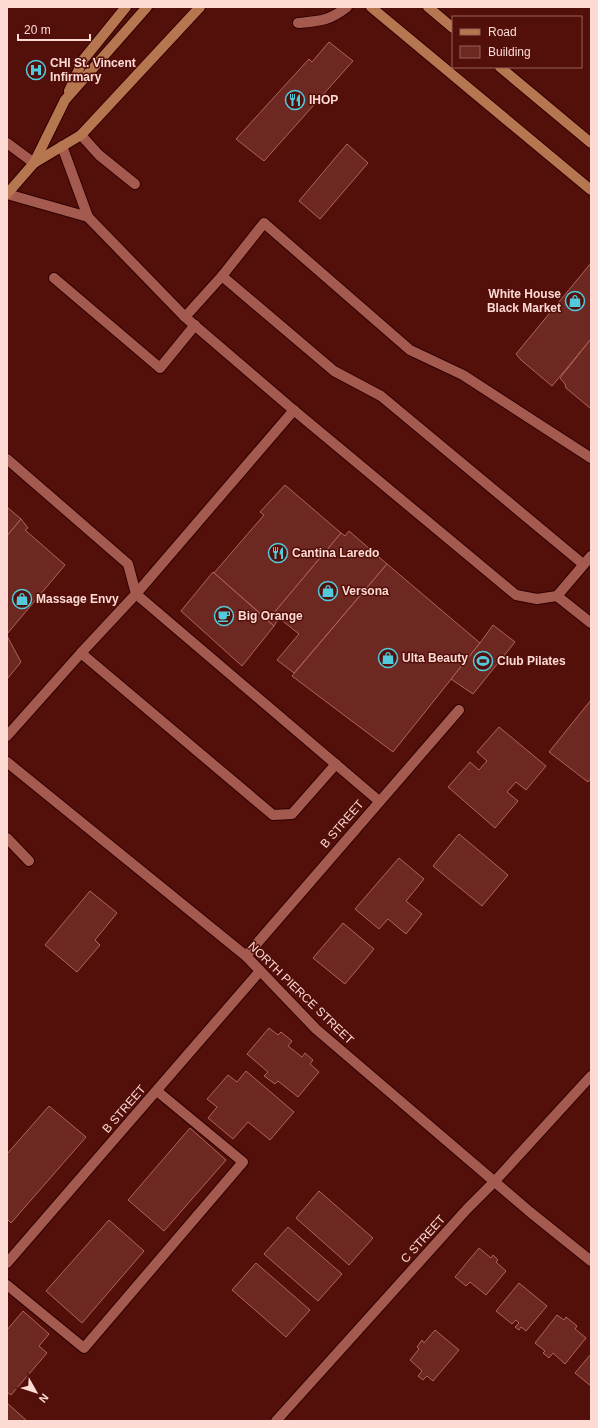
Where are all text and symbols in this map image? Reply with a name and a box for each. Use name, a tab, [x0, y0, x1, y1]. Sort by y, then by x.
scale bar	[18, 16, 90, 42]
legend	[452, 16, 582, 68]
text: 20 m	[24, 23, 51, 37]
text: Road	[488, 25, 517, 39]
text: Building	[488, 45, 531, 59]
place label: CHI St. Vincent Infirmary	[50, 56, 136, 84]
hospital icon: CHI St. Vincent Infirmary	[25, 59, 47, 81]
restaurant icon: IHOP	[284, 89, 306, 111]
place label: IHOP	[309, 93, 338, 107]
place label: White House Black Market	[487, 287, 561, 315]
shop icon: White House Black Market	[564, 290, 586, 312]
restaurant icon: Cantina Laredo	[267, 542, 289, 564]
place label: Cantina Laredo	[292, 546, 379, 560]
shop icon: Versona	[317, 580, 339, 602]
place label: Versona	[342, 584, 389, 598]
shop icon: Massage Envy	[11, 588, 33, 610]
place label: Massage Envy	[36, 592, 119, 606]
cafe icon: Big Orange	[213, 605, 235, 627]
place label: Big Orange	[238, 609, 303, 623]
shop icon: Ulta Beauty	[377, 647, 399, 669]
sports icon: Club Pilates	[472, 650, 494, 672]
place label: Ulta Beauty	[402, 651, 468, 665]
place label: Club Pilates	[497, 654, 566, 668]
street label: B STREET	[317, 797, 367, 851]
street label: NORTH PIERCE STREET	[245, 939, 357, 1048]
street label: B STREET	[99, 1082, 149, 1136]
street label: C STREET	[398, 1212, 449, 1266]
north arrow	[16, 1372, 56, 1412]
text: N	[37, 1391, 51, 1405]

